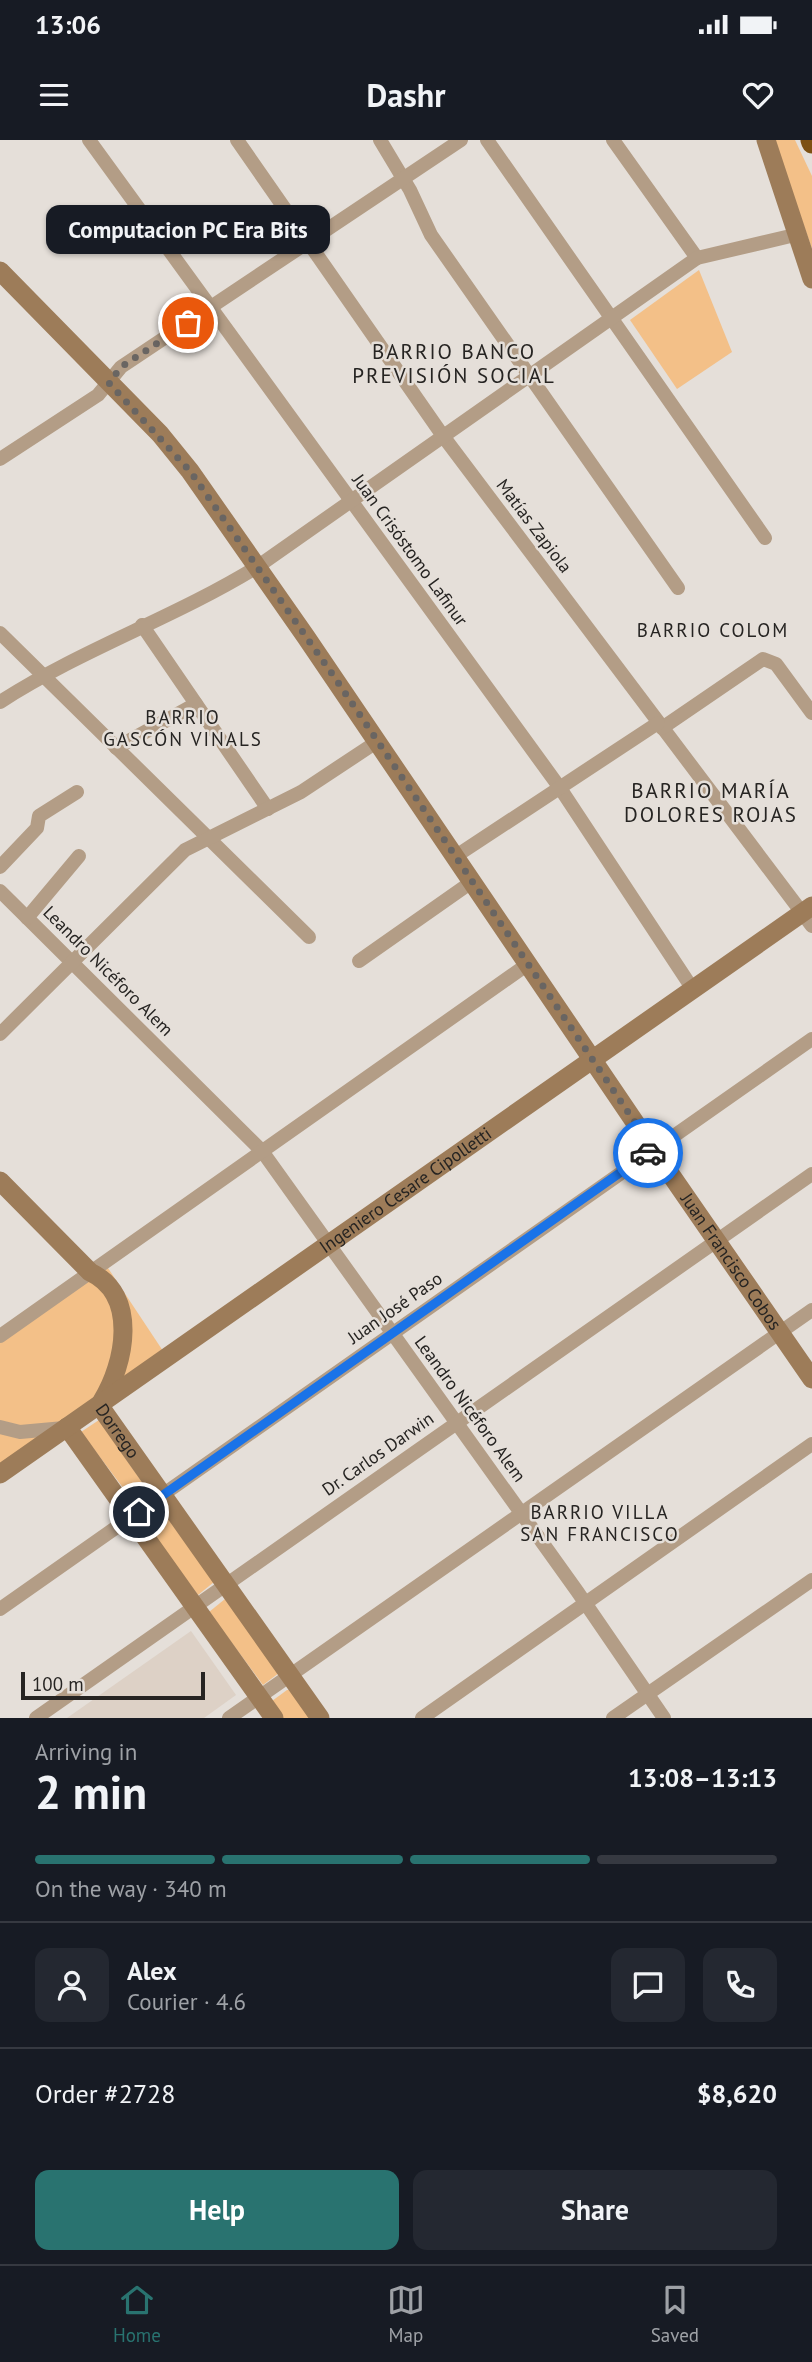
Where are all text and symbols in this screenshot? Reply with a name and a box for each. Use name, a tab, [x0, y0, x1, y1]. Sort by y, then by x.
text: 13:06	[35, 8, 101, 41]
text: Dashr	[367, 74, 445, 116]
icon: menu	[35, 76, 73, 114]
icon: heart	[739, 76, 777, 114]
callout: Computacion PC Era Bits	[46, 204, 330, 253]
text: Computacion PC Era Bits	[68, 215, 308, 244]
pin	[158, 293, 218, 353]
icon: bag	[169, 304, 207, 342]
district label: BARRIO BANCO PREVISIÓN SOCIAL	[352, 338, 556, 389]
street label: Juan Crisóstomo Lafinur	[347, 468, 473, 630]
street label: Matías Zapiola	[492, 474, 577, 577]
district label: BARRIO COLOM	[637, 618, 789, 642]
district label: BARRIO GASCÓN VINALS	[103, 705, 263, 751]
district label: BARRIO MARÍA DOLORES ROJAS	[624, 777, 798, 828]
street label: Leandro Nicéforo Alem	[38, 901, 178, 1041]
courier	[613, 1118, 683, 1188]
street label: Ingeniero Cesare Cipolletti	[315, 1122, 496, 1258]
icon: car	[629, 1134, 667, 1172]
street label: Juan Francisco Cobos	[675, 1187, 787, 1334]
street label: Juan José Paso	[342, 1266, 447, 1349]
street label: Leandro Nicéforo Alem	[410, 1331, 531, 1486]
street label: Dorrego	[91, 1399, 145, 1463]
street label: Dr. Carlos Darwin	[317, 1407, 438, 1501]
pin	[109, 1482, 169, 1542]
icon: home	[120, 1493, 158, 1531]
district label: BARRIO VILLA SAN FRANCISCO	[520, 1500, 680, 1546]
scale bar	[21, 1669, 205, 1701]
text: 100 m	[32, 1672, 84, 1696]
text: Arriving in	[35, 1737, 137, 1766]
text: 13:08–13:13	[628, 1761, 777, 1794]
text: 2 min	[35, 1762, 147, 1822]
text: On the way · 340 m	[35, 1874, 227, 1903]
button: person	[35, 1948, 109, 2022]
button: chat	[611, 1948, 685, 2022]
button: phone	[703, 1948, 777, 2022]
text: Alex	[127, 1954, 177, 1987]
text: Courier · 4.6	[127, 1987, 246, 2016]
text: Order #2728	[35, 2077, 175, 2110]
text: $8,620	[697, 2077, 777, 2110]
button: Help	[35, 2170, 399, 2250]
button: Share	[413, 2170, 777, 2250]
tab: Home	[113, 2281, 161, 2347]
tab: Map	[387, 2281, 425, 2347]
tab: Saved	[651, 2281, 699, 2347]

